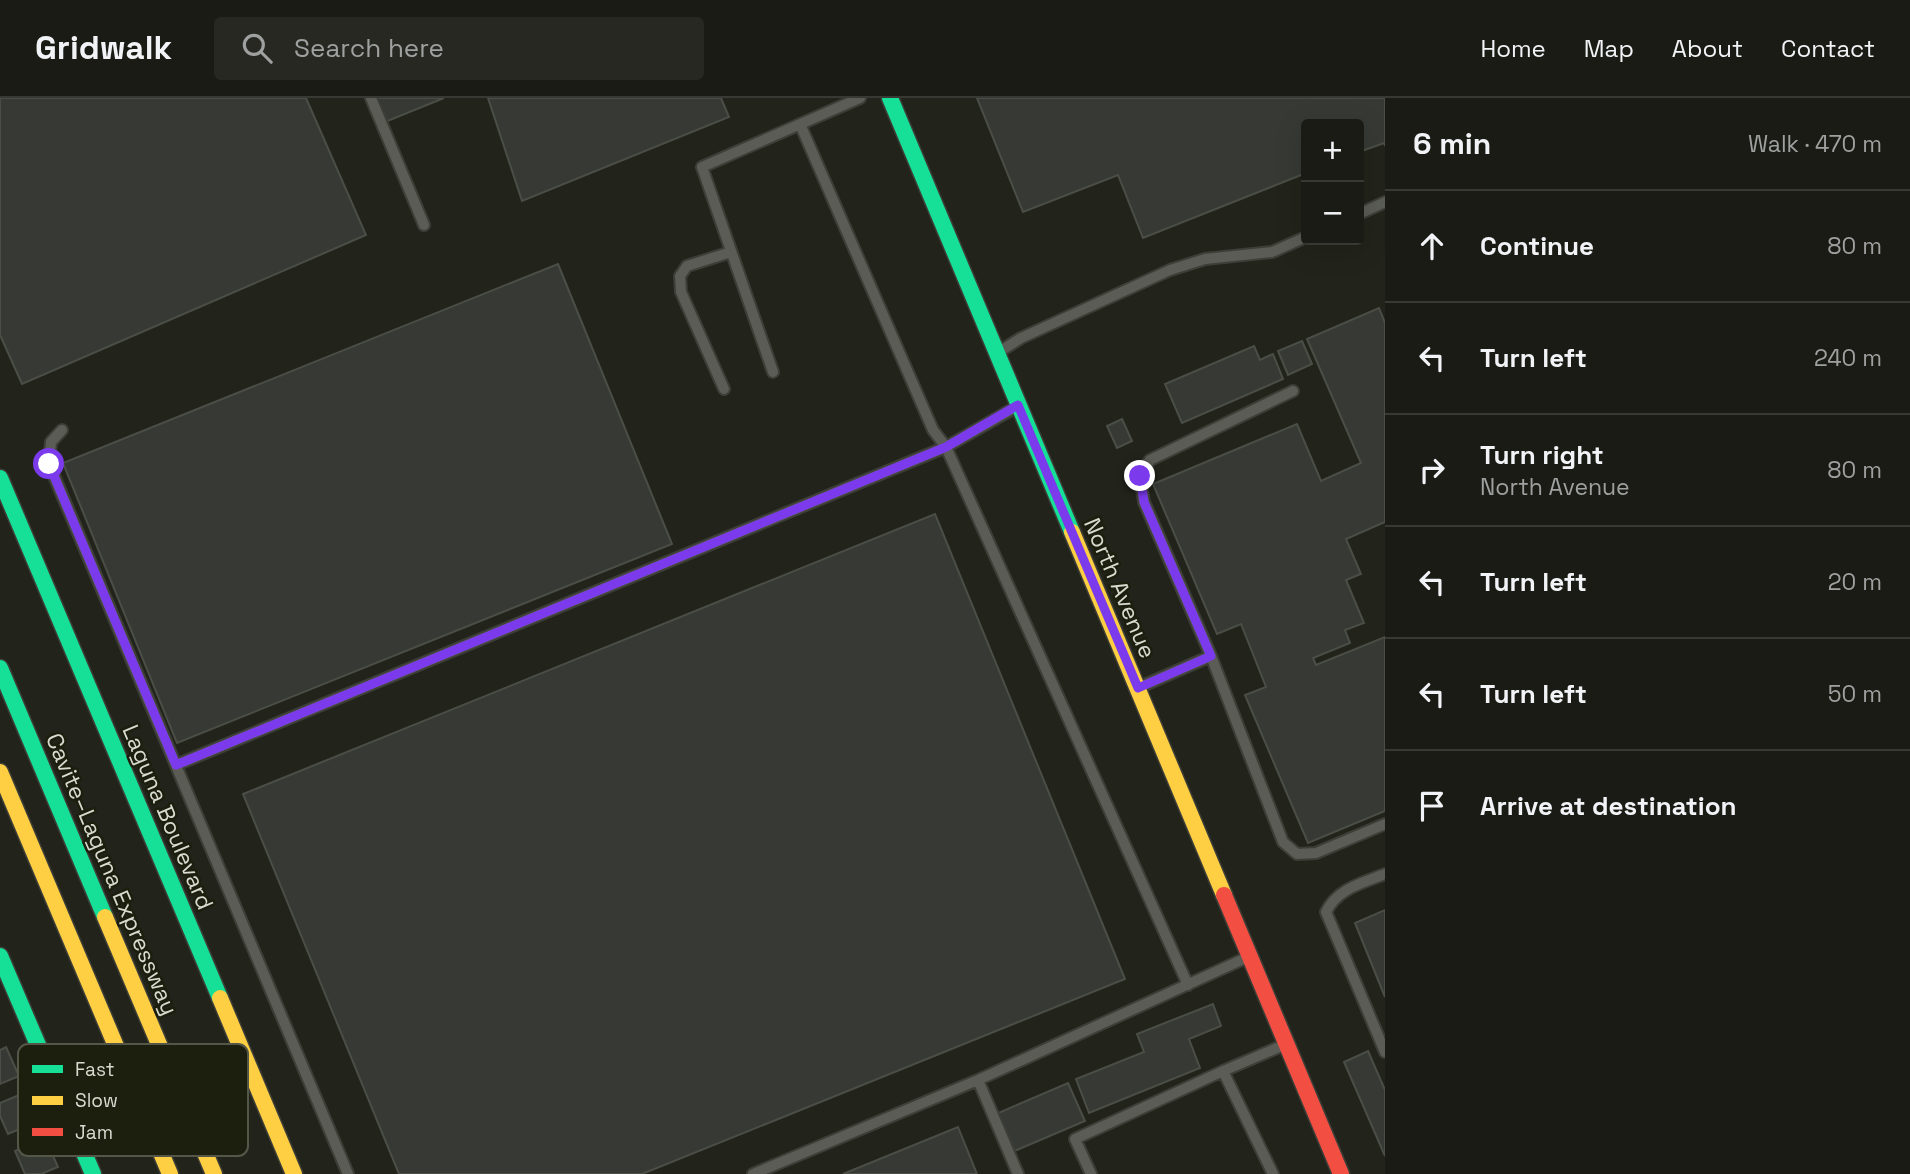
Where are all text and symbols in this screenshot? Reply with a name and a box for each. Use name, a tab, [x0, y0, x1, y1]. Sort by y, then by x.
search box	[214, 17, 704, 80]
text: Gridwalk	[35, 27, 172, 69]
icon: search	[238, 29, 276, 67]
text: Search here	[294, 31, 444, 65]
text: Home	[1480, 33, 1546, 64]
text: Map	[1584, 33, 1634, 64]
text: About	[1672, 33, 1743, 64]
text: Contact	[1781, 33, 1875, 64]
map controls	[1301, 119, 1364, 245]
button: +	[1301, 119, 1364, 182]
text: 6 min	[1413, 124, 1491, 163]
text: Walk · 470 m	[1748, 129, 1882, 159]
button: −	[1301, 182, 1364, 245]
icon: ahead	[1413, 227, 1451, 265]
text: Continue	[1480, 229, 1594, 263]
text: 80 m	[1827, 231, 1882, 261]
icon: left	[1413, 339, 1451, 377]
text: Turn left	[1480, 341, 1587, 375]
text: 240 m	[1814, 343, 1882, 373]
text: Turn right	[1480, 438, 1604, 472]
route start	[33, 448, 64, 479]
icon: right	[1413, 451, 1451, 489]
text: 80 m	[1827, 455, 1882, 485]
route end	[1124, 460, 1155, 491]
text: North Avenue	[1480, 472, 1630, 502]
street label: North Avenue	[1077, 513, 1163, 663]
icon: left	[1413, 563, 1451, 601]
text: Turn left	[1480, 565, 1587, 599]
text: 20 m	[1828, 567, 1882, 597]
icon: left	[1413, 675, 1451, 713]
text: Turn left	[1480, 677, 1587, 711]
text: 50 m	[1828, 679, 1882, 709]
street label: Laguna Boulevard	[115, 720, 221, 914]
street label: Cavite–Laguna Expressway	[39, 729, 185, 1019]
icon: arrive	[1413, 787, 1451, 825]
text: Arrive at destination	[1480, 789, 1737, 823]
legend	[18, 1044, 248, 1156]
text: Fast	[75, 1057, 115, 1082]
text: Slow	[75, 1088, 118, 1113]
text: Jam	[75, 1120, 113, 1145]

